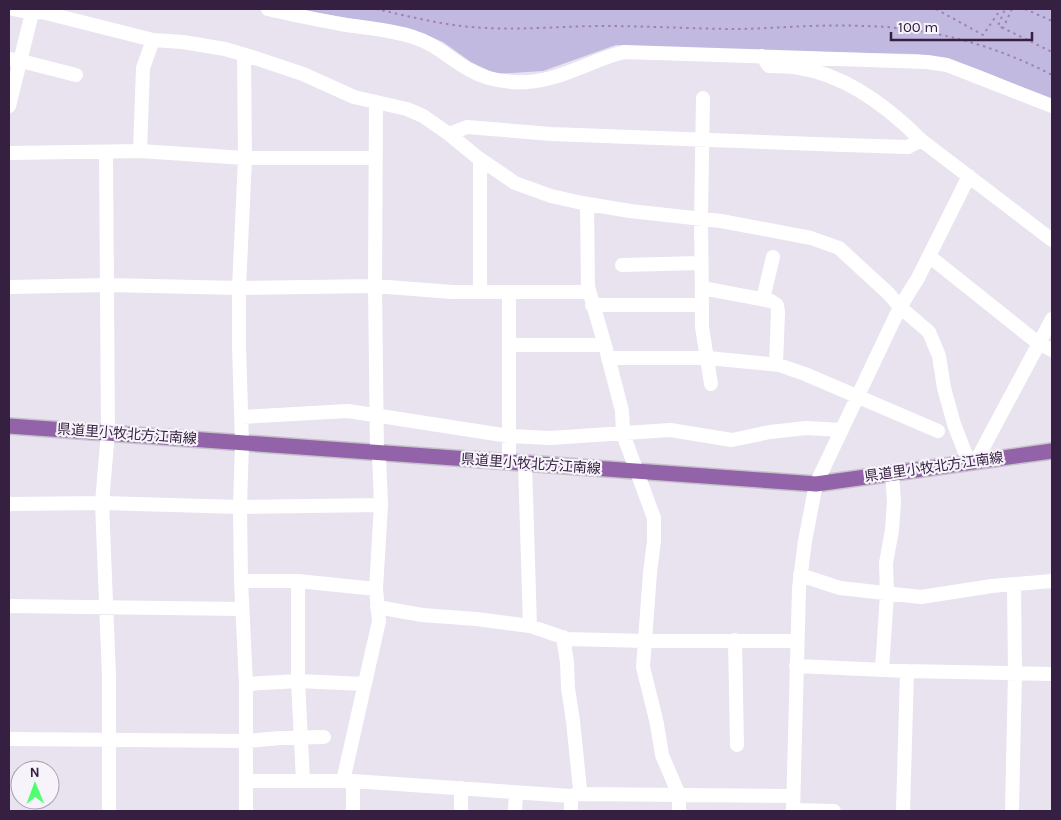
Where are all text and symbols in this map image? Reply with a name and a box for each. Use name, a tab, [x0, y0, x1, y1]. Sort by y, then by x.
scale bar	[891, 10, 1032, 42]
text: 100 m	[898, 18, 938, 36]
street label: 県道里小牧北方江南線	[57, 421, 197, 447]
street label: 県道里小牧北方江南線	[863, 449, 1005, 485]
street label: 県道里小牧北方江南線	[461, 451, 601, 477]
north arrow	[10, 760, 60, 810]
text: N	[30, 764, 40, 781]

